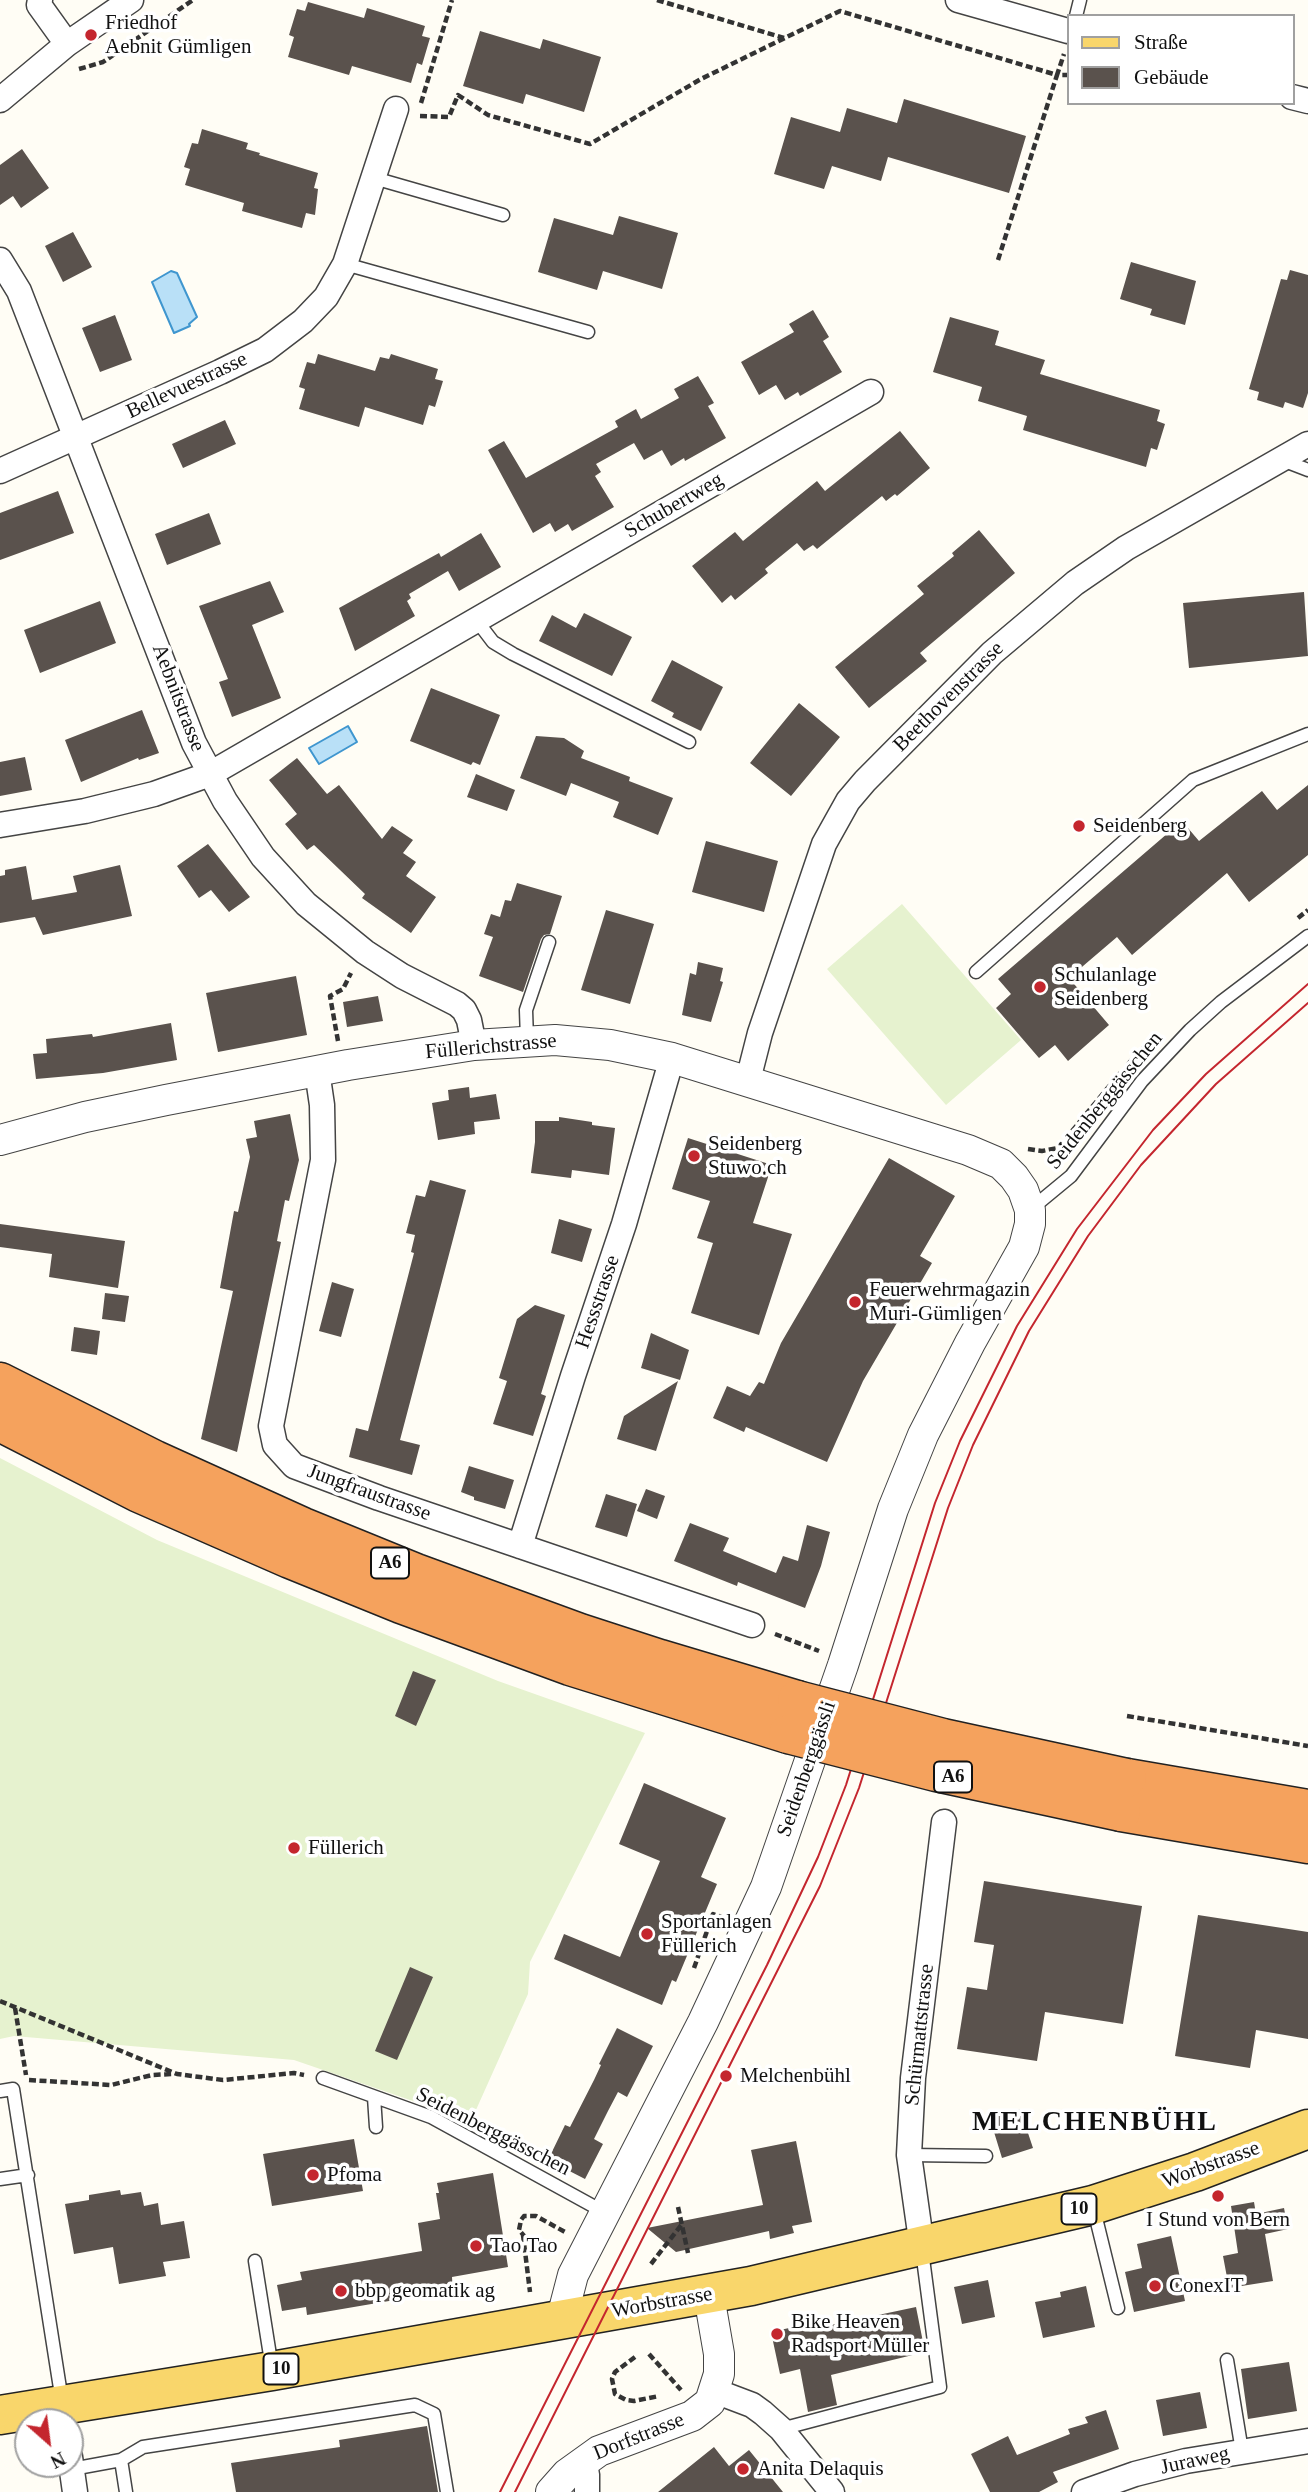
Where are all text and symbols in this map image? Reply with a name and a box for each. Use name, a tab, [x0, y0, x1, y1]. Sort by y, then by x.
place label: Friedhof Aebnit Gümligen	[105, 10, 251, 60]
legend	[1066, 14, 1294, 105]
marker: Friedhof Aebnit Gümligen	[83, 27, 99, 43]
text: Straße	[1134, 30, 1188, 54]
text: Gebäude	[1134, 65, 1209, 89]
street label: Bellevuestrasse	[122, 347, 252, 425]
street label: Schubertweg	[620, 468, 728, 544]
street label: Beethovenstrasse	[889, 637, 1009, 757]
street label: Aebnitstrasse	[146, 641, 210, 755]
place label: Seidenberg	[1093, 813, 1187, 839]
marker: Seidenberg	[1071, 818, 1087, 834]
place label: Schulanlage Seidenberg	[1054, 962, 1157, 1012]
marker: Schulanlage Seidenberg	[1032, 979, 1048, 995]
street label: Seidenberggässchen	[1042, 1027, 1168, 1175]
street label: Füllerichstrasse	[424, 1029, 558, 1065]
place label: Seidenberg Stuwo.ch	[708, 1131, 802, 1181]
marker: Seidenberg Stuwo.ch	[686, 1148, 702, 1164]
street label: Hessstrasse	[570, 1252, 626, 1352]
place label: Feuerwehrmagazin Muri-Gümligen	[869, 1277, 1030, 1327]
marker: Feuerwehrmagazin Muri-Gümligen	[847, 1294, 863, 1310]
street label: Jungfraustrasse	[304, 1459, 434, 1527]
road number: A6	[371, 1548, 409, 1578]
street label: Seidenberggässli	[772, 1698, 842, 1840]
road number: A6	[934, 1762, 972, 1792]
place label: Füllerich	[308, 1835, 384, 1861]
marker: Füllerich	[286, 1840, 302, 1856]
place label: Sportanlagen Füllerich	[661, 1909, 772, 1959]
marker: Sportanlagen Füllerich	[639, 1926, 655, 1942]
street label: Schürmattstrasse	[900, 1963, 940, 2107]
place label: Melchenbühl	[740, 2063, 851, 2089]
marker: Melchenbühl	[718, 2068, 734, 2084]
street label: Seidenberggässchen	[412, 2082, 574, 2182]
district label: MELCHENBÜHL	[973, 2106, 1217, 2140]
street label: Worbstrasse	[1159, 2136, 1263, 2194]
place label: Pfoma	[327, 2162, 382, 2188]
marker: Pfoma	[305, 2167, 321, 2183]
marker: I Stund von Bern	[1210, 2188, 1226, 2204]
road number: 10	[1062, 2194, 1096, 2224]
place label: I Stund von Bern	[1146, 2207, 1290, 2233]
place label: Tao Tao	[490, 2233, 558, 2259]
marker: Tao Tao	[468, 2238, 484, 2254]
place label: ConexIT	[1169, 2273, 1244, 2299]
place label: bbp geomatik ag	[355, 2278, 495, 2304]
marker: ConexIT	[1147, 2278, 1163, 2294]
street label: Worbstrasse	[610, 2282, 714, 2324]
marker: bbp geomatik ag	[333, 2283, 349, 2299]
place label: Bike Heaven Radsport Müller	[791, 2309, 929, 2359]
marker: Bike Heaven Radsport Müller	[769, 2326, 785, 2342]
road number: 10	[264, 2354, 298, 2384]
street label: Dorfstrasse	[590, 2407, 688, 2467]
north arrow	[14, 2408, 84, 2478]
street label: Juraweg	[1158, 2441, 1232, 2481]
text: N	[47, 2448, 69, 2473]
place label: Anita Delaquis	[757, 2456, 884, 2482]
marker: Anita Delaquis	[735, 2461, 751, 2477]

